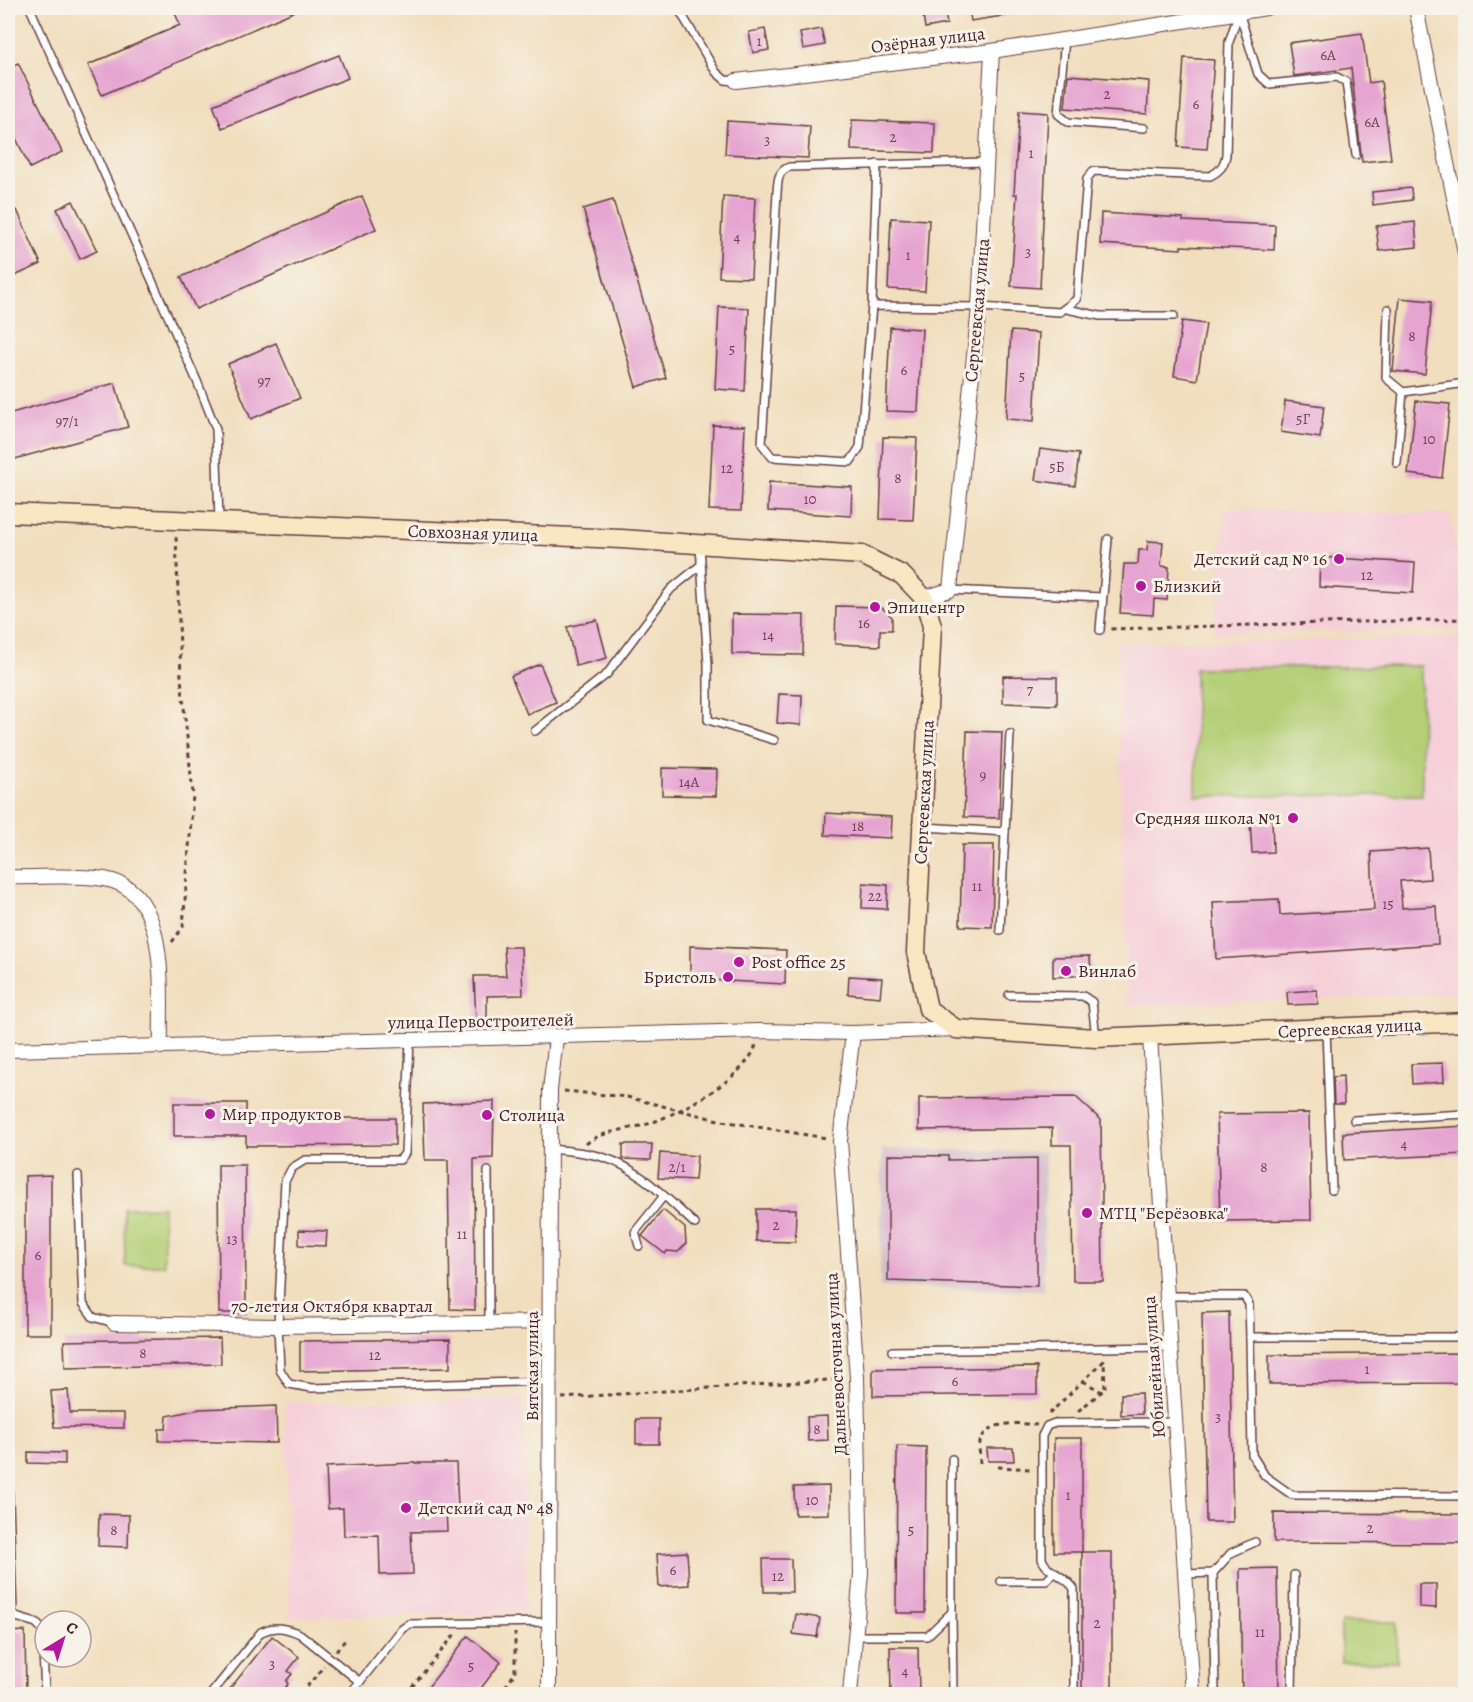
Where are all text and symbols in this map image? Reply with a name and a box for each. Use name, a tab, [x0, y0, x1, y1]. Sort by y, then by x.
street label: Озёрная улица	[870, 21, 987, 59]
house number: 1	[756, 31, 762, 51]
house number: 6А	[1320, 45, 1336, 65]
house number: 2	[1103, 84, 1111, 104]
house number: 6	[1193, 94, 1200, 114]
house number: 6А	[1364, 112, 1380, 132]
house number: 2	[889, 127, 897, 147]
house number: 3	[764, 130, 770, 150]
house number: 1	[1028, 143, 1034, 163]
house number: 4	[734, 227, 741, 247]
street label: Сергеевская улица	[959, 236, 995, 383]
house number: 3	[1025, 242, 1031, 262]
house number: 1	[905, 245, 911, 265]
house number: 8	[1408, 326, 1416, 346]
house number: 5	[729, 339, 735, 359]
house number: 6	[901, 360, 908, 380]
house number: 5	[1019, 366, 1025, 386]
house number: 97	[257, 371, 271, 391]
house number: 5Г	[1296, 409, 1311, 429]
house number: 97/1	[55, 411, 79, 431]
house number: 10	[1422, 429, 1436, 449]
house number: 5Б	[1049, 457, 1065, 477]
house number: 12	[721, 458, 733, 478]
house number: 8	[894, 468, 902, 488]
house number: 10	[803, 489, 817, 509]
street label: Совхозная улица	[407, 519, 540, 547]
place label: Детский сад № 16	[1194, 547, 1327, 571]
marker: Детский сад № 16	[1332, 552, 1346, 566]
house number: 12	[1361, 565, 1373, 585]
place label: Близкий	[1153, 574, 1221, 598]
marker: Близкий	[1134, 579, 1148, 593]
place label: Эпицентр	[887, 595, 965, 619]
marker: Эпицентр	[868, 600, 882, 614]
house number: 16	[858, 613, 870, 633]
house number: 14	[762, 625, 774, 645]
house number: 7	[1027, 680, 1034, 700]
street label: Сергеевская улица	[908, 719, 940, 865]
house number: 9	[980, 765, 987, 785]
house number: 14А	[679, 772, 700, 792]
place label: Средняя школа №1	[1135, 806, 1281, 830]
marker: Средняя школа №1	[1286, 811, 1300, 825]
house number: 18	[852, 816, 864, 836]
house number: 11	[972, 876, 982, 896]
house number: 22	[868, 886, 882, 906]
house number: 15	[1382, 894, 1394, 914]
place label: Post office 25	[751, 950, 846, 974]
marker: Post office 25	[732, 955, 746, 969]
place label: Винлаб	[1078, 959, 1136, 983]
marker: Винлаб	[1059, 964, 1073, 978]
place label: Бристоль	[644, 965, 716, 989]
marker: Бристоль	[721, 970, 735, 984]
street label: улица Первостроителей	[387, 1007, 574, 1035]
street label: Сергеевская улица	[1277, 1012, 1423, 1044]
place label: Мир продуктов	[222, 1102, 341, 1126]
place label: Столица	[499, 1103, 566, 1127]
marker: Мир продуктов	[203, 1107, 217, 1121]
marker: Столица	[480, 1108, 494, 1122]
house number: 4	[1401, 1134, 1408, 1154]
house number: 2/1	[668, 1157, 686, 1177]
house number: 8	[1260, 1157, 1268, 1177]
place label: МТЦ "Берёзовка"	[1099, 1201, 1228, 1225]
marker: МТЦ "Берёзовка"	[1080, 1206, 1094, 1220]
house number: 2	[772, 1215, 780, 1235]
house number: 11	[457, 1224, 467, 1244]
house number: 13	[226, 1229, 238, 1249]
house number: 6	[35, 1245, 42, 1265]
street label: Дальневосточная улица	[819, 1271, 853, 1456]
street label: 70-летия Октября квартал	[231, 1294, 433, 1318]
street label: Юбилейная улица	[1137, 1294, 1171, 1439]
street label: Вятская улица	[520, 1310, 544, 1421]
house number: 8	[139, 1343, 147, 1363]
house number: 12	[369, 1345, 381, 1365]
house number: 1	[1364, 1359, 1370, 1379]
house number: 6	[952, 1371, 959, 1391]
house number: 3	[1215, 1407, 1221, 1427]
house number: 8	[813, 1419, 821, 1439]
house number: 1	[1065, 1485, 1071, 1505]
house number: 10	[805, 1490, 819, 1510]
place label: Детский сад № 48	[418, 1496, 553, 1520]
marker: Детский сад № 48	[399, 1501, 413, 1515]
house number: 2	[1366, 1518, 1374, 1538]
house number: 8	[110, 1520, 118, 1540]
house number: 5	[908, 1520, 914, 1540]
house number: 6	[670, 1560, 677, 1580]
house number: 12	[772, 1566, 784, 1586]
north arrow	[33, 1609, 93, 1669]
house number: 2	[1093, 1613, 1101, 1633]
text: С	[61, 1616, 82, 1640]
house number: 11	[1255, 1622, 1265, 1642]
house number: 3	[269, 1654, 275, 1674]
house number: 5	[468, 1656, 474, 1676]
house number: 4	[902, 1661, 909, 1681]

